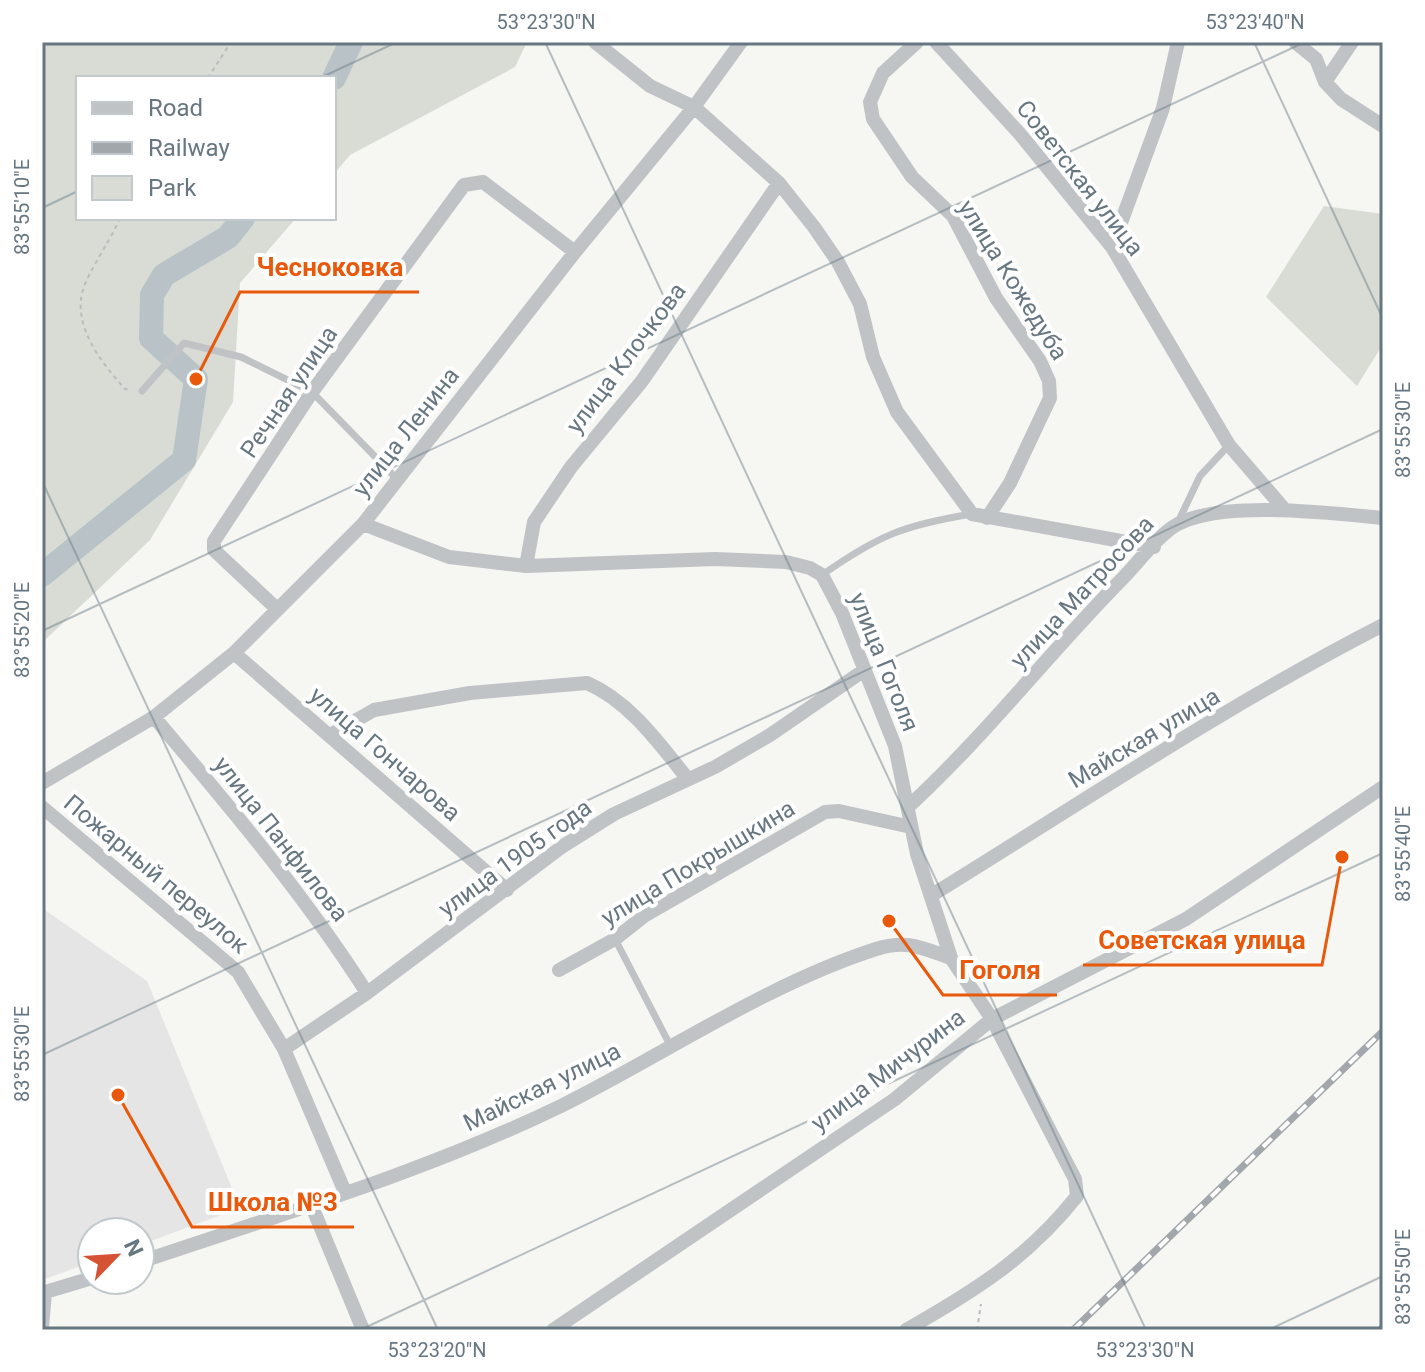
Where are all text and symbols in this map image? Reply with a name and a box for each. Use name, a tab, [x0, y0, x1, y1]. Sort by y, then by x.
text: 53°23'30"N	[496, 10, 596, 34]
text: 53°23'40"N	[1205, 10, 1305, 34]
legend	[76, 76, 336, 220]
text: Road	[148, 94, 203, 122]
street label: Советская улица	[1011, 95, 1149, 261]
text: Railway	[148, 134, 230, 162]
text: 83°55'10"E	[10, 159, 34, 255]
text: Park	[148, 174, 197, 202]
street label: улица Кожедуба	[953, 195, 1073, 365]
callout: Чесноковка	[240, 242, 419, 292]
text: Чесноковка	[257, 252, 404, 282]
street label: улица Клочкова	[560, 277, 692, 439]
street label: Речная улица	[235, 321, 343, 463]
street label: улица Ленина	[347, 362, 465, 502]
text: 83°55'30"E	[1391, 382, 1415, 478]
street label: улица Матросова	[1004, 510, 1160, 674]
text: 83°55'20"E	[10, 582, 34, 678]
street label: улица Гоголя	[843, 589, 925, 735]
street label: улица Гончарова	[304, 681, 466, 827]
street label: Майская улица	[1063, 682, 1225, 794]
street label: улица Панфилова	[208, 751, 354, 927]
street label: Пожарный переулок	[58, 789, 254, 959]
street label: улица 1905 года	[433, 793, 597, 923]
street label: улица Покрышкина	[596, 794, 800, 932]
text: 83°55'40"E	[1391, 806, 1415, 902]
callout: Советская улица	[1083, 915, 1322, 965]
text: Советская улица	[1098, 925, 1306, 955]
callout: Гоголя	[943, 945, 1057, 995]
text: Гоголя	[959, 955, 1041, 985]
street label: улица Мичурина	[806, 1003, 970, 1137]
text: 83°55'30"E	[10, 1006, 34, 1102]
street label: Майская улица	[459, 1037, 625, 1137]
callout: Школа №3	[192, 1177, 354, 1227]
text: Школа №3	[208, 1187, 338, 1217]
north arrow	[76, 1216, 156, 1296]
text: 83°55'50"E	[1391, 1229, 1415, 1325]
text: N	[119, 1235, 148, 1260]
text: 53°23'20"N	[387, 1338, 487, 1362]
text: 53°23'30"N	[1095, 1338, 1195, 1362]

